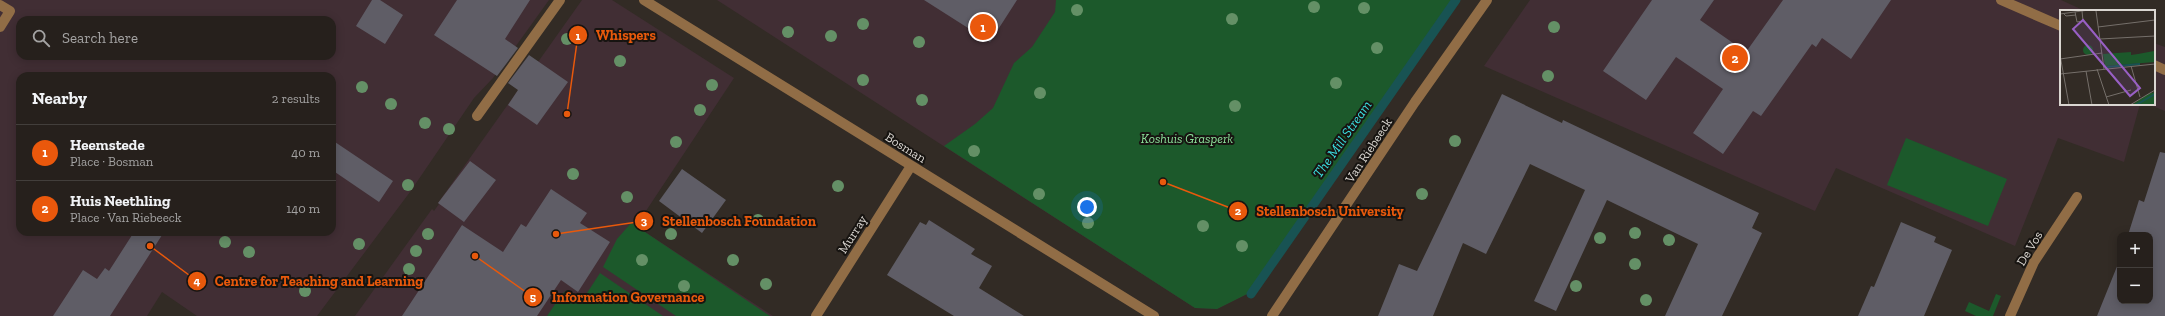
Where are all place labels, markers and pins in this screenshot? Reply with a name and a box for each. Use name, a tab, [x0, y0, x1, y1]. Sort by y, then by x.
pin: 1	[970, 12, 996, 42]
callout: Whispers	[568, 22, 664, 48]
pin: 2	[1722, 43, 1748, 73]
callout: Stellenbosch University	[1228, 198, 1412, 224]
callout: Stellenbosch Foundation	[634, 208, 824, 234]
callout: Centre for Teaching and Learning	[187, 268, 431, 294]
callout: Information Governance	[523, 284, 712, 310]

